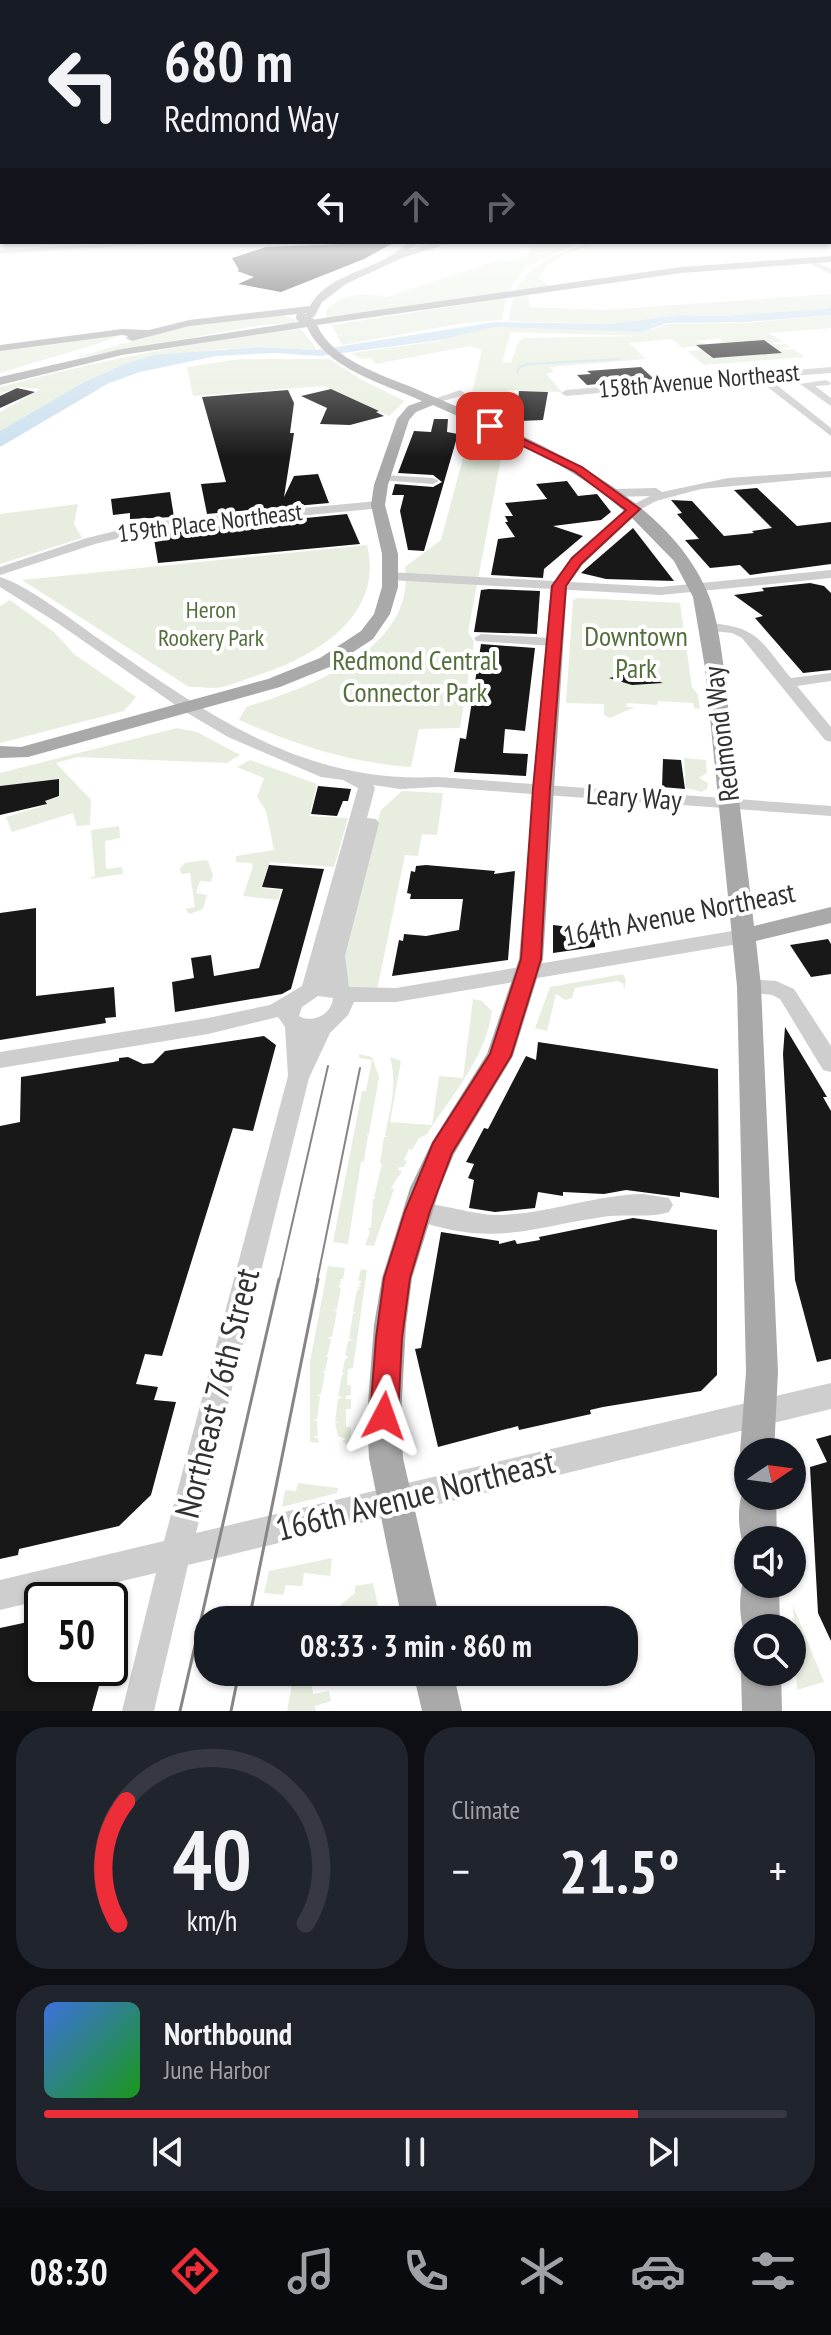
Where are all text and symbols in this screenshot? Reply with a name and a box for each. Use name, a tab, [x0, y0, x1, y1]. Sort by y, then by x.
text: 680 m	[164, 25, 293, 97]
icon: left	[32, 32, 136, 136]
text: Redmond Way	[164, 95, 339, 142]
icon: left	[310, 184, 354, 228]
icon: ahead	[394, 184, 438, 228]
icon: right	[478, 184, 522, 228]
street label: 158th Avenue Northeast	[597, 356, 801, 405]
pin	[456, 392, 524, 460]
icon: arrive	[468, 404, 512, 448]
street label: 159th Place Northeast	[116, 496, 304, 549]
park label: Heron Rookery Park	[158, 594, 265, 653]
park label: Downtown Park	[584, 617, 688, 686]
park label: Redmond Central Connector Park	[332, 641, 498, 710]
street label: Redmond Way	[694, 664, 747, 804]
street label: Leary Way	[585, 775, 683, 818]
street label: 164th Avenue Northeast	[560, 873, 798, 954]
street label: Northeast 76th Street	[164, 1263, 268, 1522]
position arrow	[342, 1374, 426, 1458]
street label: 166th Avenue Northeast	[271, 1438, 559, 1550]
north arrow	[734, 1438, 806, 1510]
map controls	[734, 1438, 806, 1686]
button: sound	[734, 1526, 806, 1598]
speed limit sign: 50	[24, 1582, 128, 1686]
button: search	[734, 1614, 806, 1686]
text: 08:33 · 3 min · 860 m	[300, 1626, 532, 1665]
text: Climate	[452, 1793, 520, 1826]
text: 40	[172, 1805, 252, 1913]
text: 21.5°	[559, 1832, 680, 1910]
text: −	[452, 1842, 470, 1899]
text: +	[769, 1842, 787, 1899]
text: km/h	[186, 1902, 237, 1939]
text: Northbound	[164, 2014, 292, 2053]
text: June Harbor	[164, 2053, 270, 2086]
icon: previous	[146, 2130, 190, 2174]
icon: pause	[393, 2130, 437, 2174]
icon: next	[641, 2130, 685, 2174]
icon: directions	[167, 2243, 223, 2299]
icon: music	[283, 2243, 339, 2299]
icon: phone	[398, 2243, 454, 2299]
icon: climate	[514, 2243, 570, 2299]
icon: car	[630, 2243, 686, 2299]
icon: filters	[745, 2243, 801, 2299]
text: 08:30	[30, 2248, 108, 2295]

